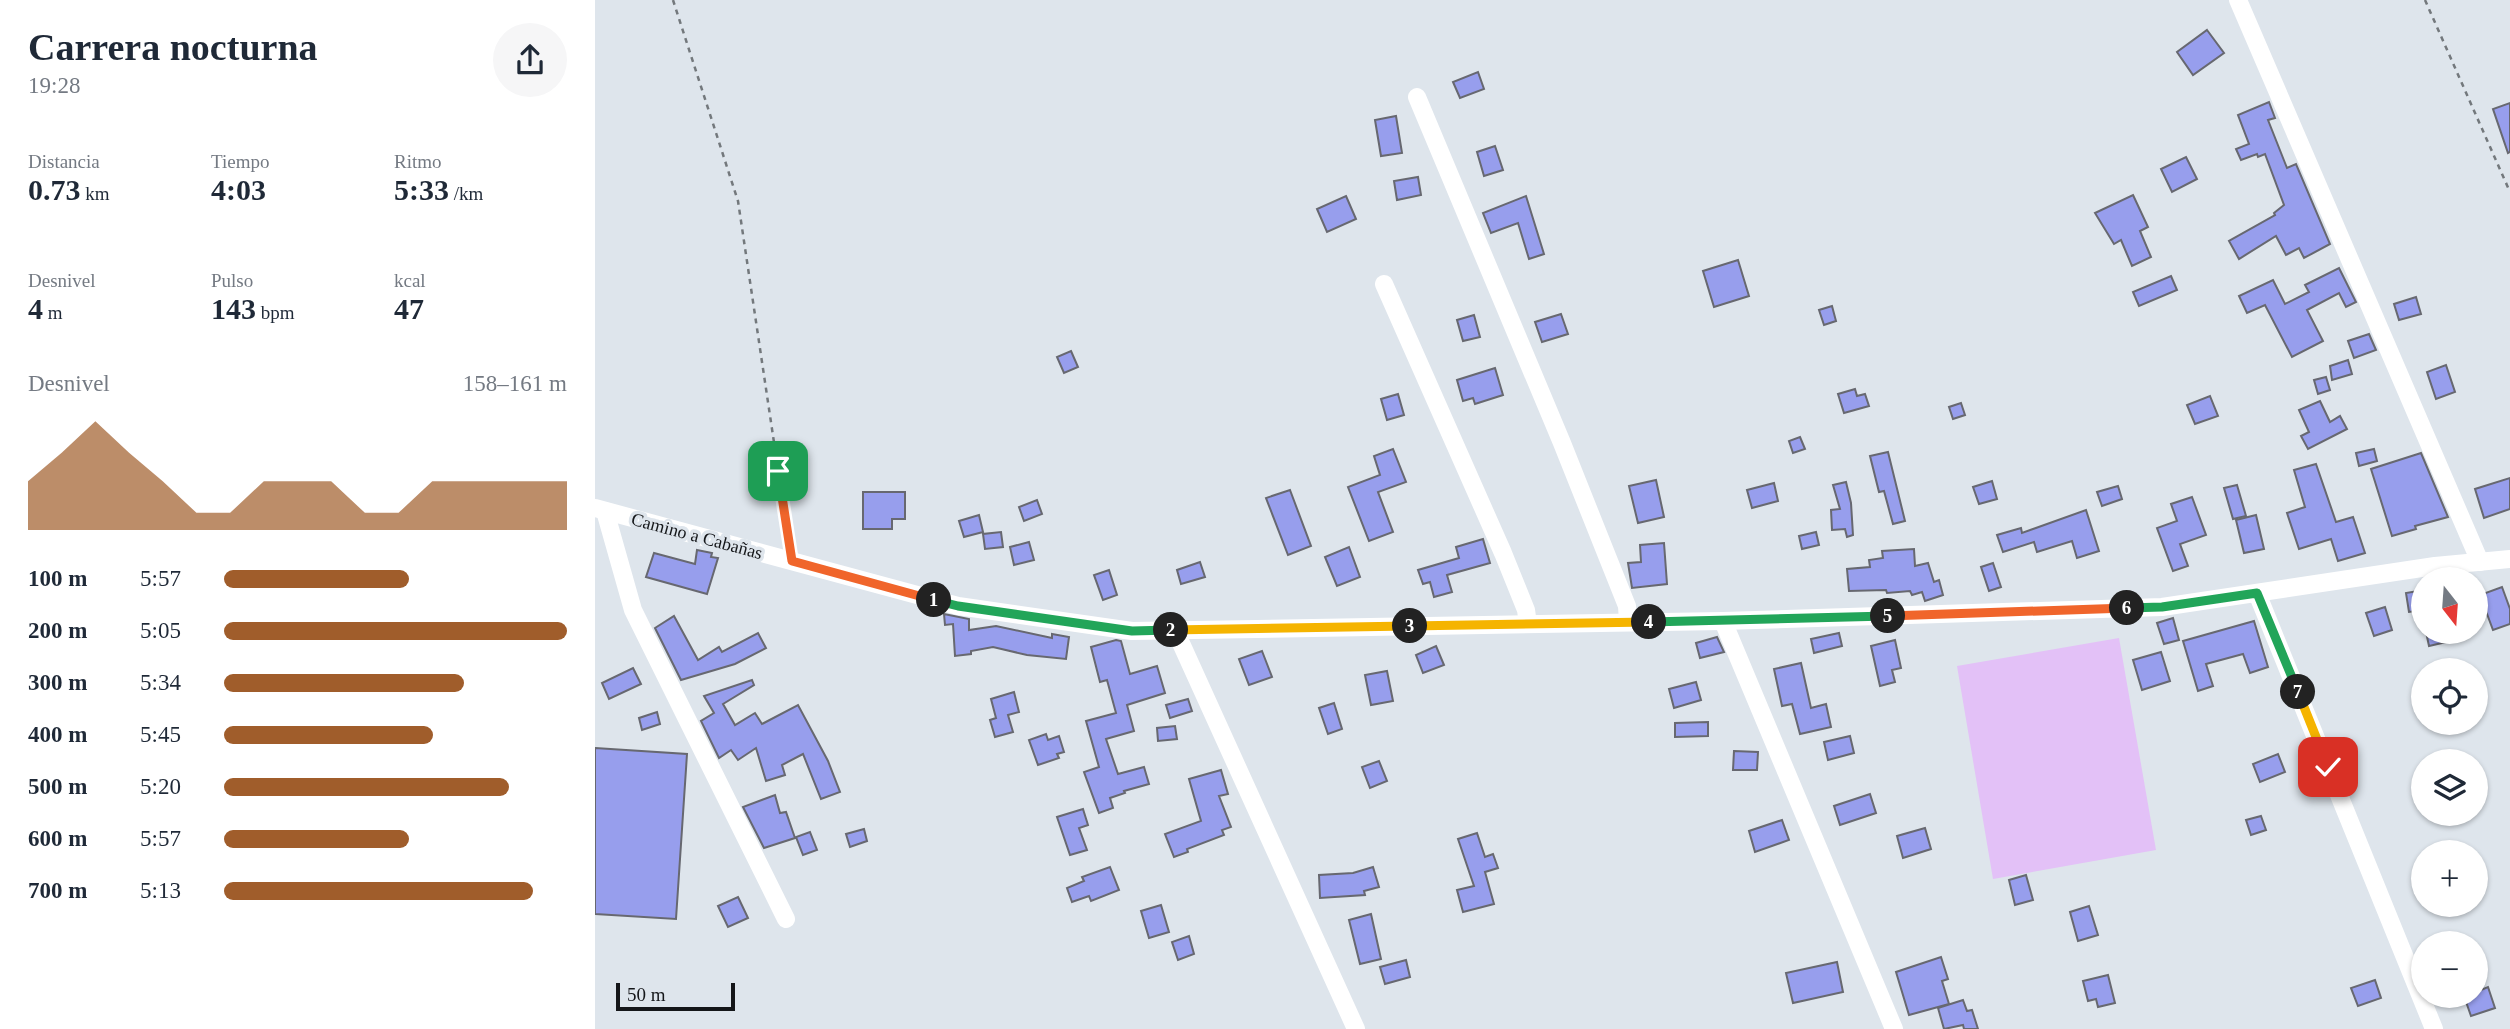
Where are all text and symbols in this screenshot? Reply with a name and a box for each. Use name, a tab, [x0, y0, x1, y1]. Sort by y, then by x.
button: share	[493, 23, 567, 97]
text: Carrera nocturna	[28, 26, 318, 68]
text: 19:28	[28, 73, 80, 98]
text: Distancia	[28, 151, 100, 172]
text: Tiempo	[211, 151, 269, 172]
text: Ritmo	[394, 151, 442, 172]
text: 0.73	[28, 173, 81, 206]
text: 4:03	[211, 173, 266, 206]
text: 5:33	[394, 173, 449, 206]
text: km	[81, 183, 110, 204]
text: /km	[449, 183, 483, 204]
text: Desnivel	[28, 270, 96, 291]
text: Pulso	[211, 270, 253, 291]
text: kcal	[394, 270, 426, 291]
text: 4	[28, 292, 43, 325]
text: 143	[211, 292, 256, 325]
text: 47	[394, 292, 424, 325]
text: m	[43, 302, 63, 323]
text: bpm	[256, 302, 295, 323]
text: Desnivel	[28, 371, 110, 396]
text: 158–161 m	[463, 371, 567, 396]
pin	[748, 441, 808, 501]
icon: arrive	[759, 452, 797, 490]
street label: Camino a Cabañas	[629, 509, 765, 563]
text: 100 m	[28, 566, 87, 591]
text: 5:57	[140, 566, 181, 591]
north arrow	[2411, 567, 2489, 644]
map controls	[2411, 567, 2488, 1008]
pin: 1	[917, 582, 951, 618]
text: 1	[929, 589, 938, 610]
pin: 6	[2109, 590, 2145, 626]
text: 6	[2122, 597, 2131, 618]
pin: 5	[1871, 598, 1905, 634]
pin: 4	[1631, 604, 1667, 640]
text: 5	[1883, 605, 1892, 626]
pin: 3	[1393, 608, 1427, 644]
text: 4	[1644, 611, 1653, 632]
pin: 2	[1153, 612, 1189, 648]
text: 3	[1405, 615, 1414, 636]
text: 200 m	[28, 618, 87, 643]
text: 5:05	[140, 618, 181, 643]
text: 2	[1166, 619, 1175, 640]
button: locate	[2411, 658, 2488, 735]
text: 300 m	[28, 670, 87, 695]
text: 5:34	[140, 670, 181, 695]
pin: 7	[2281, 674, 2315, 710]
text: 7	[2293, 681, 2302, 702]
text: 400 m	[28, 722, 87, 747]
text: 5:45	[140, 722, 181, 747]
pin	[2298, 737, 2358, 797]
icon: check	[2309, 748, 2347, 786]
button: layers	[2411, 749, 2488, 826]
text: 500 m	[28, 774, 87, 799]
text: 5:20	[140, 774, 181, 799]
text: 600 m	[28, 826, 87, 851]
text: 5:57	[140, 826, 181, 851]
button: +	[2411, 840, 2488, 917]
text: 700 m	[28, 878, 87, 903]
text: 5:13	[140, 878, 181, 903]
button: −	[2411, 931, 2488, 1008]
scale bar	[616, 980, 735, 1012]
text: 50 m	[627, 984, 666, 1005]

